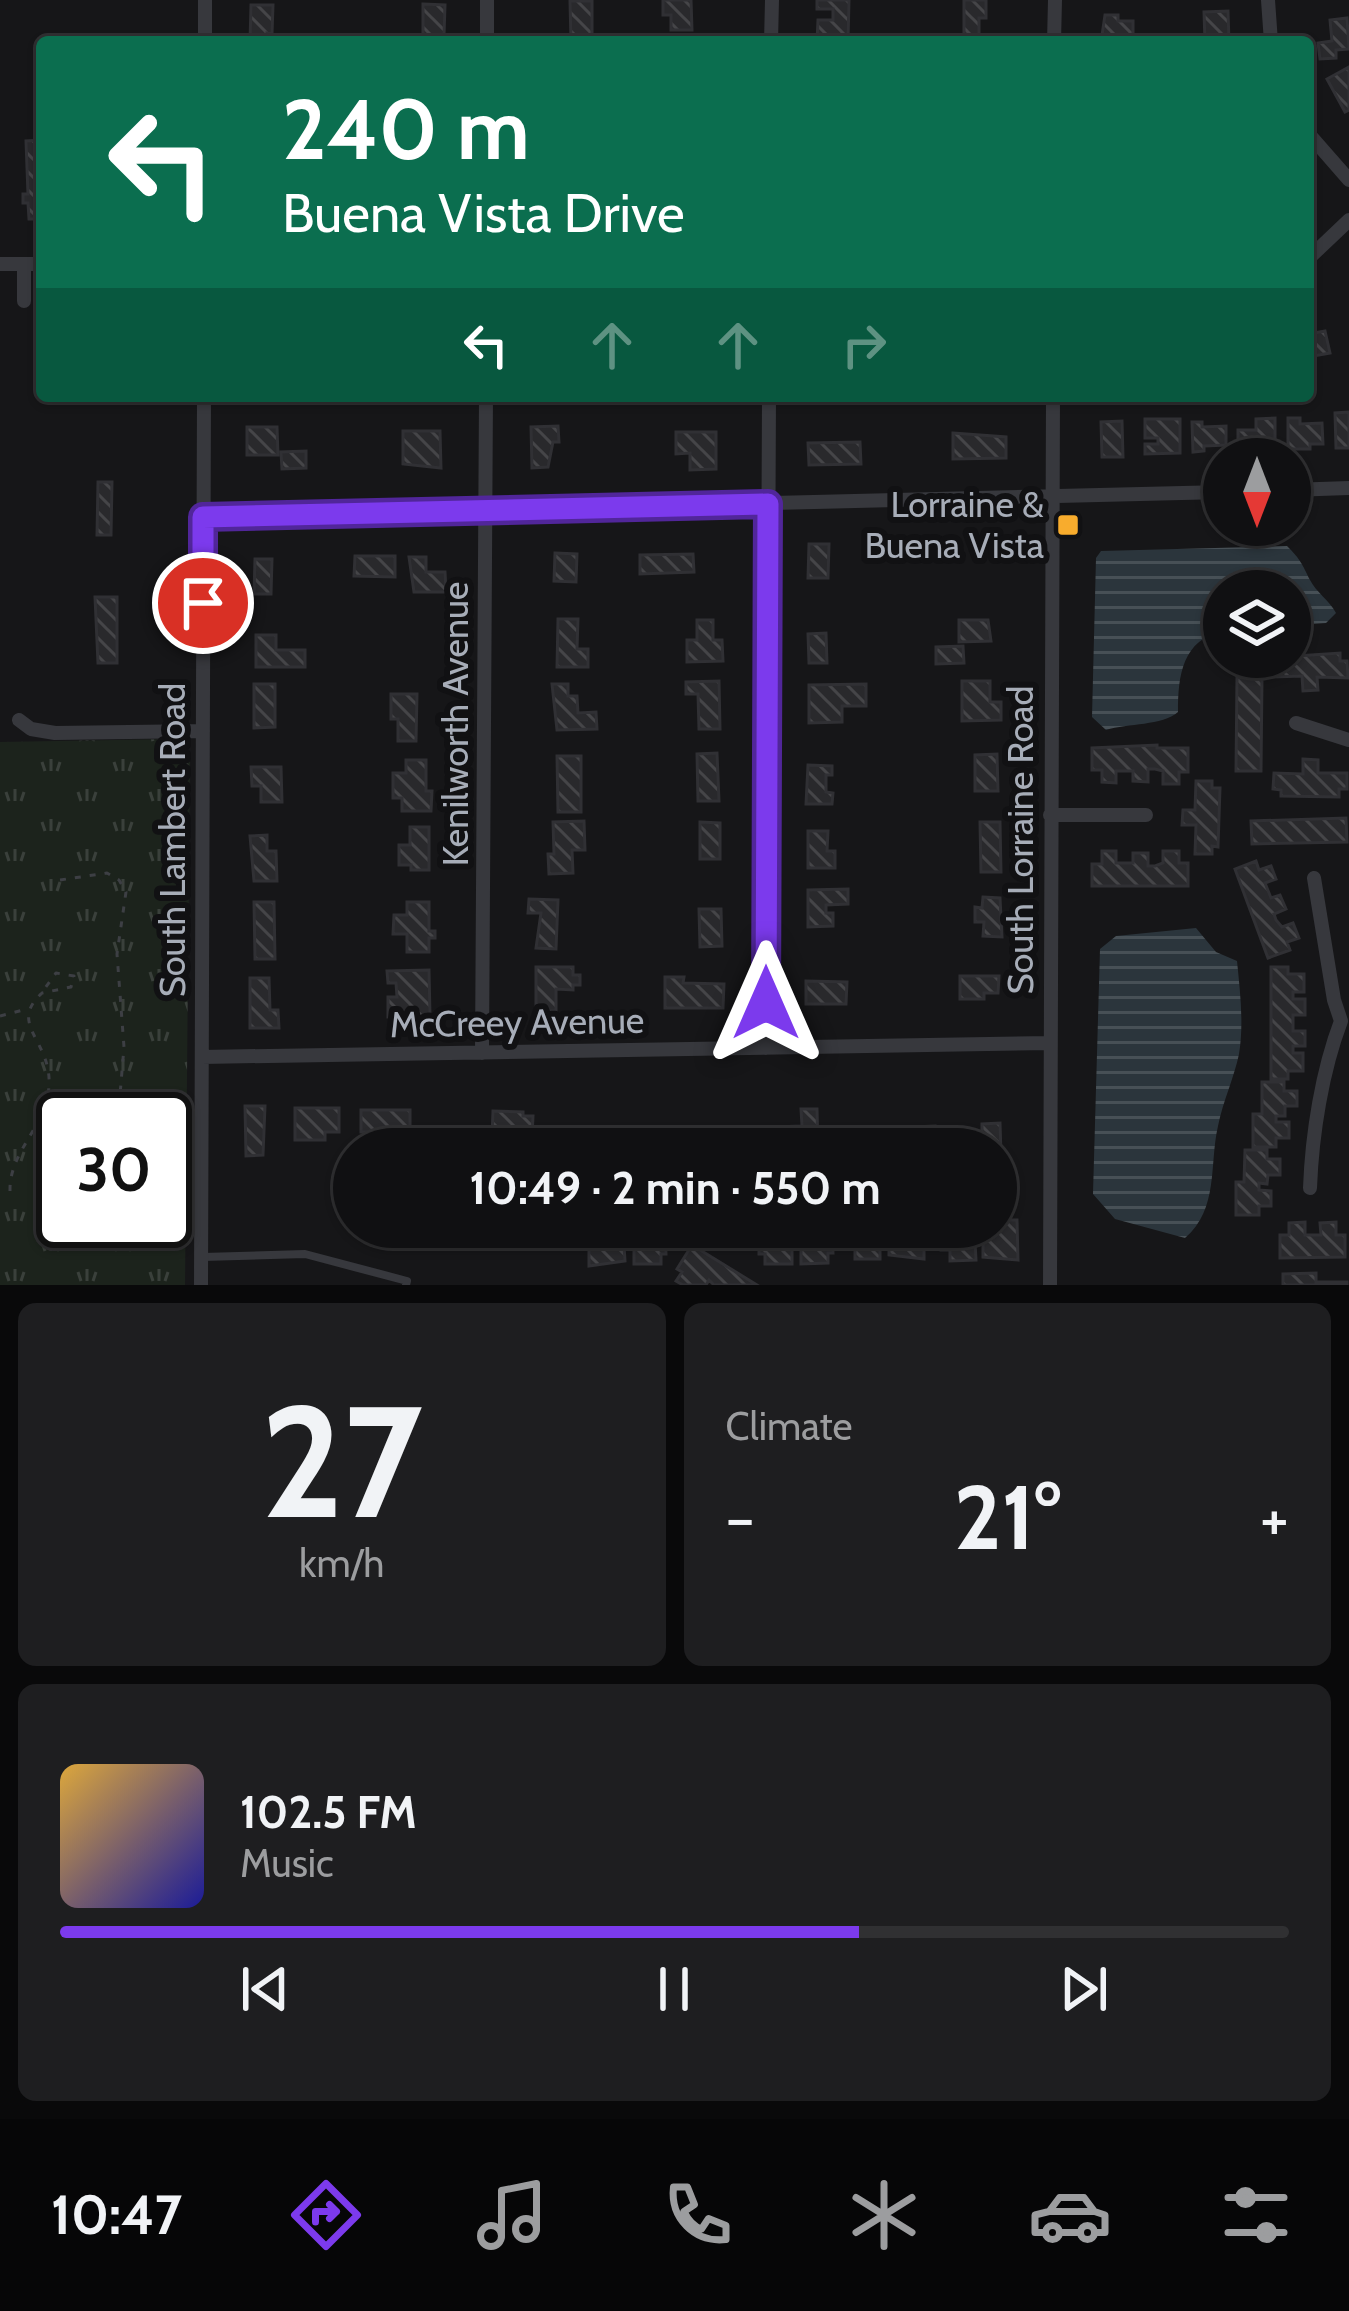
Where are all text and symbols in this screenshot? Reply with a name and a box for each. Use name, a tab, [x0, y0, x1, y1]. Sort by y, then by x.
text: 240 m	[282, 78, 530, 180]
icon: left	[84, 84, 240, 240]
text: Buena Vista Drive	[282, 180, 685, 246]
icon: left	[453, 312, 519, 378]
icon: ahead	[579, 312, 645, 378]
icon: ahead	[705, 312, 771, 378]
icon: right	[831, 312, 897, 378]
north arrow	[1203, 438, 1311, 546]
map controls	[1203, 438, 1311, 678]
place label: Lorraine & Buena Vista	[864, 482, 1044, 567]
marker: Lorraine & Buena Vista	[1055, 512, 1081, 538]
pin	[152, 552, 254, 654]
icon: arrive	[170, 570, 236, 636]
button: layers	[1203, 570, 1311, 678]
street label: Kenilworth Avenue	[433, 582, 477, 866]
street label: South Lambert Road	[150, 683, 194, 997]
street label: South Lorraine Road	[998, 685, 1042, 995]
position arrow	[703, 940, 829, 1066]
street label: McCreey Avenue	[389, 998, 645, 1046]
speed limit sign: 30	[36, 1092, 192, 1248]
text: 10:49 · 2 min · 550 m	[470, 1161, 881, 1215]
text: 27	[261, 1366, 423, 1556]
text: Climate	[726, 1402, 852, 1450]
text: 21°	[954, 1462, 1061, 1572]
text: −	[726, 1477, 755, 1558]
text: +	[1260, 1477, 1289, 1558]
text: km/h	[299, 1539, 384, 1587]
text: 102.5 FM	[240, 1785, 417, 1839]
text: Music	[240, 1839, 334, 1887]
icon: previous	[232, 1956, 298, 2022]
icon: pause	[641, 1956, 707, 2022]
icon: next	[1051, 1956, 1117, 2022]
icon: directions	[284, 2173, 368, 2257]
icon: music	[470, 2173, 554, 2257]
icon: phone	[656, 2173, 740, 2257]
icon: climate	[842, 2173, 926, 2257]
icon: car	[1028, 2173, 1112, 2257]
icon: filters	[1214, 2173, 1298, 2257]
text: 10:47	[51, 2182, 182, 2248]

